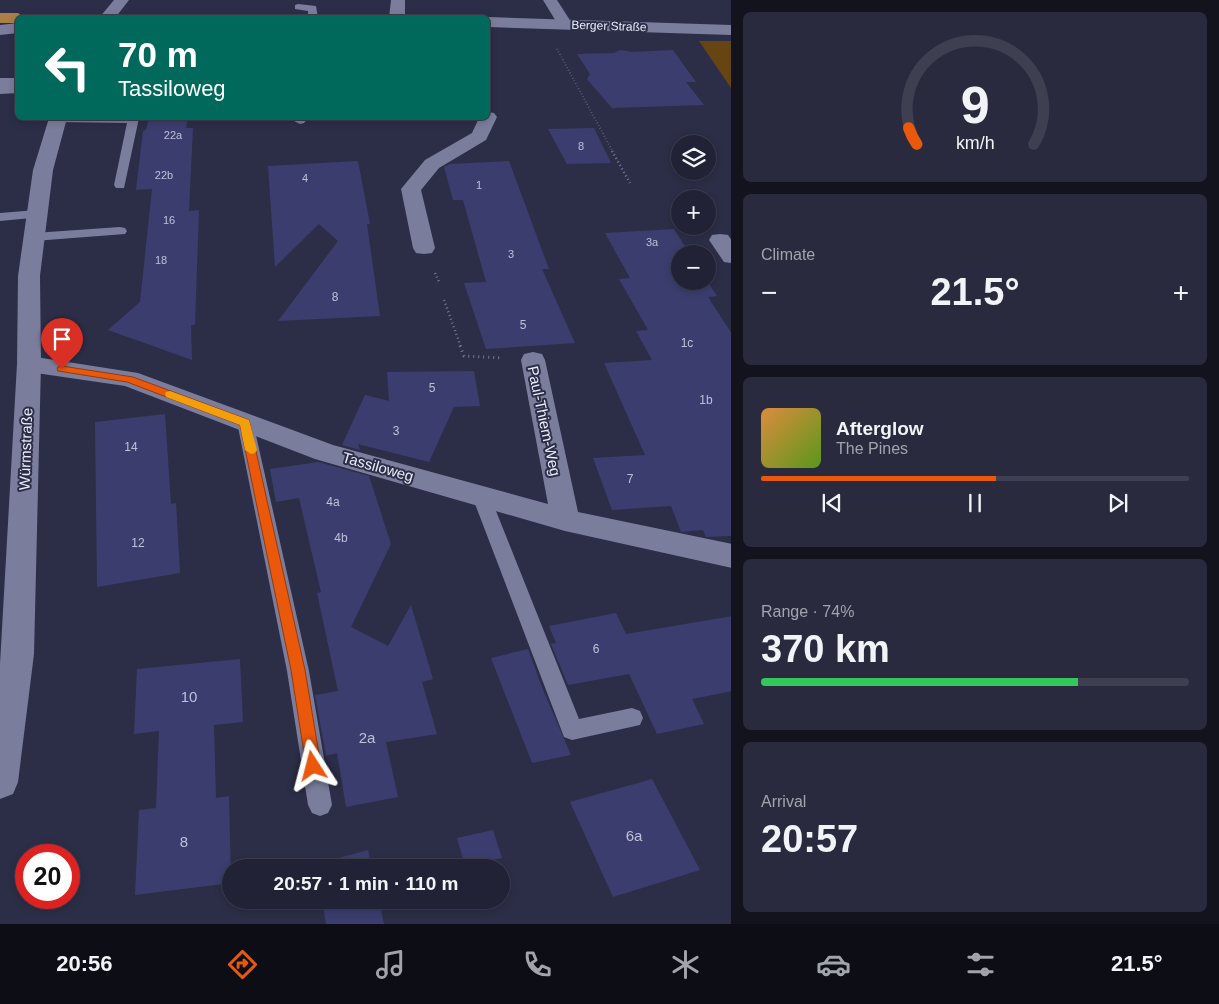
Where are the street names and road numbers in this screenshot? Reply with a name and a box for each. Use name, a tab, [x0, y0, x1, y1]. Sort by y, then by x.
street label: Berger Straße	[571, 18, 647, 34]
street label: Paul-Thiem-Weg	[525, 364, 564, 478]
street label: Würmstraße	[16, 407, 35, 491]
street label: Tassiloweg	[341, 448, 416, 485]

